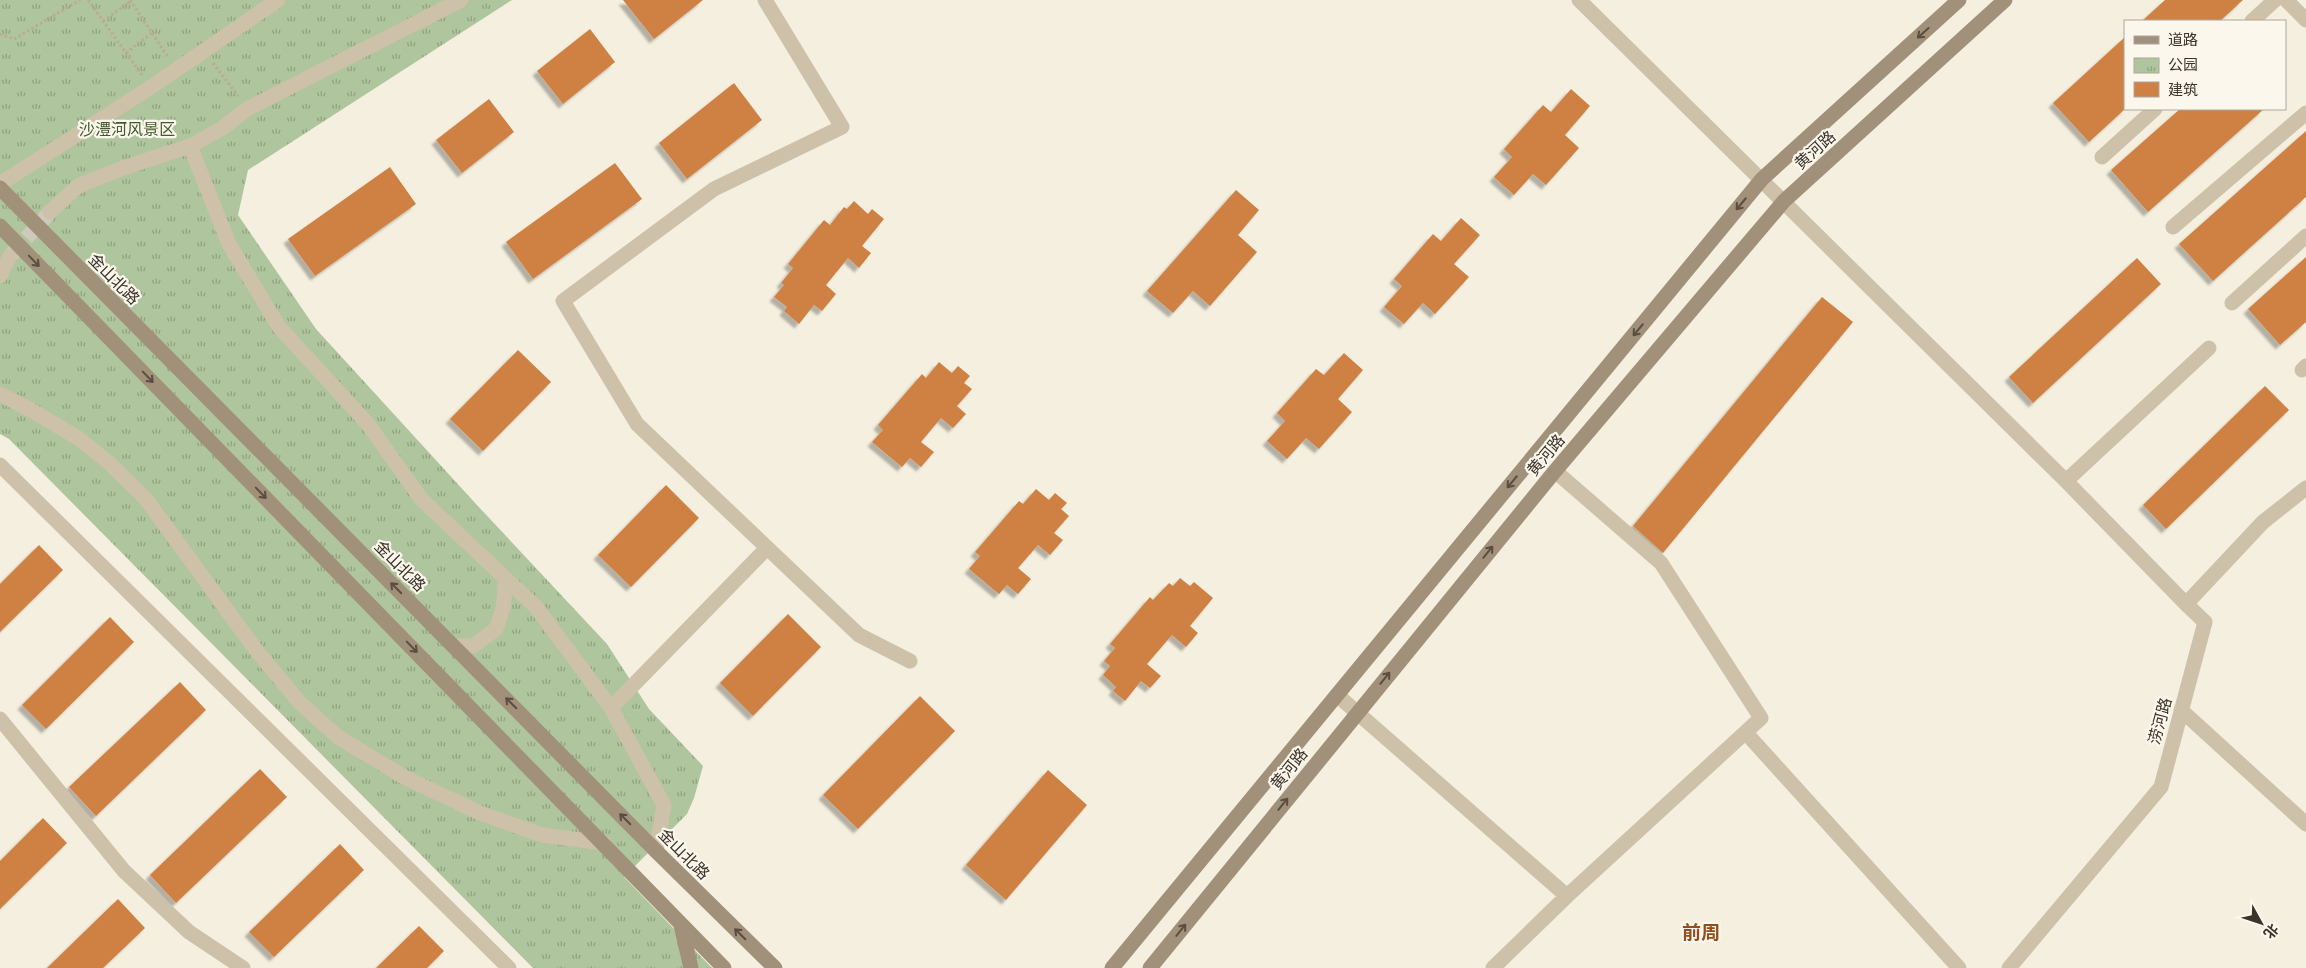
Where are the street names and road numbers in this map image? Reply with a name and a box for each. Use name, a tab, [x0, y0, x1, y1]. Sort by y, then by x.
street label: 黄河路	[1791, 127, 1839, 173]
street label: 金山北路	[85, 250, 143, 308]
street label: 黄河路	[1523, 431, 1569, 479]
street label: 金山北路	[371, 537, 429, 595]
street label: 涝河路	[2145, 695, 2175, 747]
street label: 黄河路	[1267, 744, 1311, 794]
street label: 金山北路	[655, 825, 713, 883]

